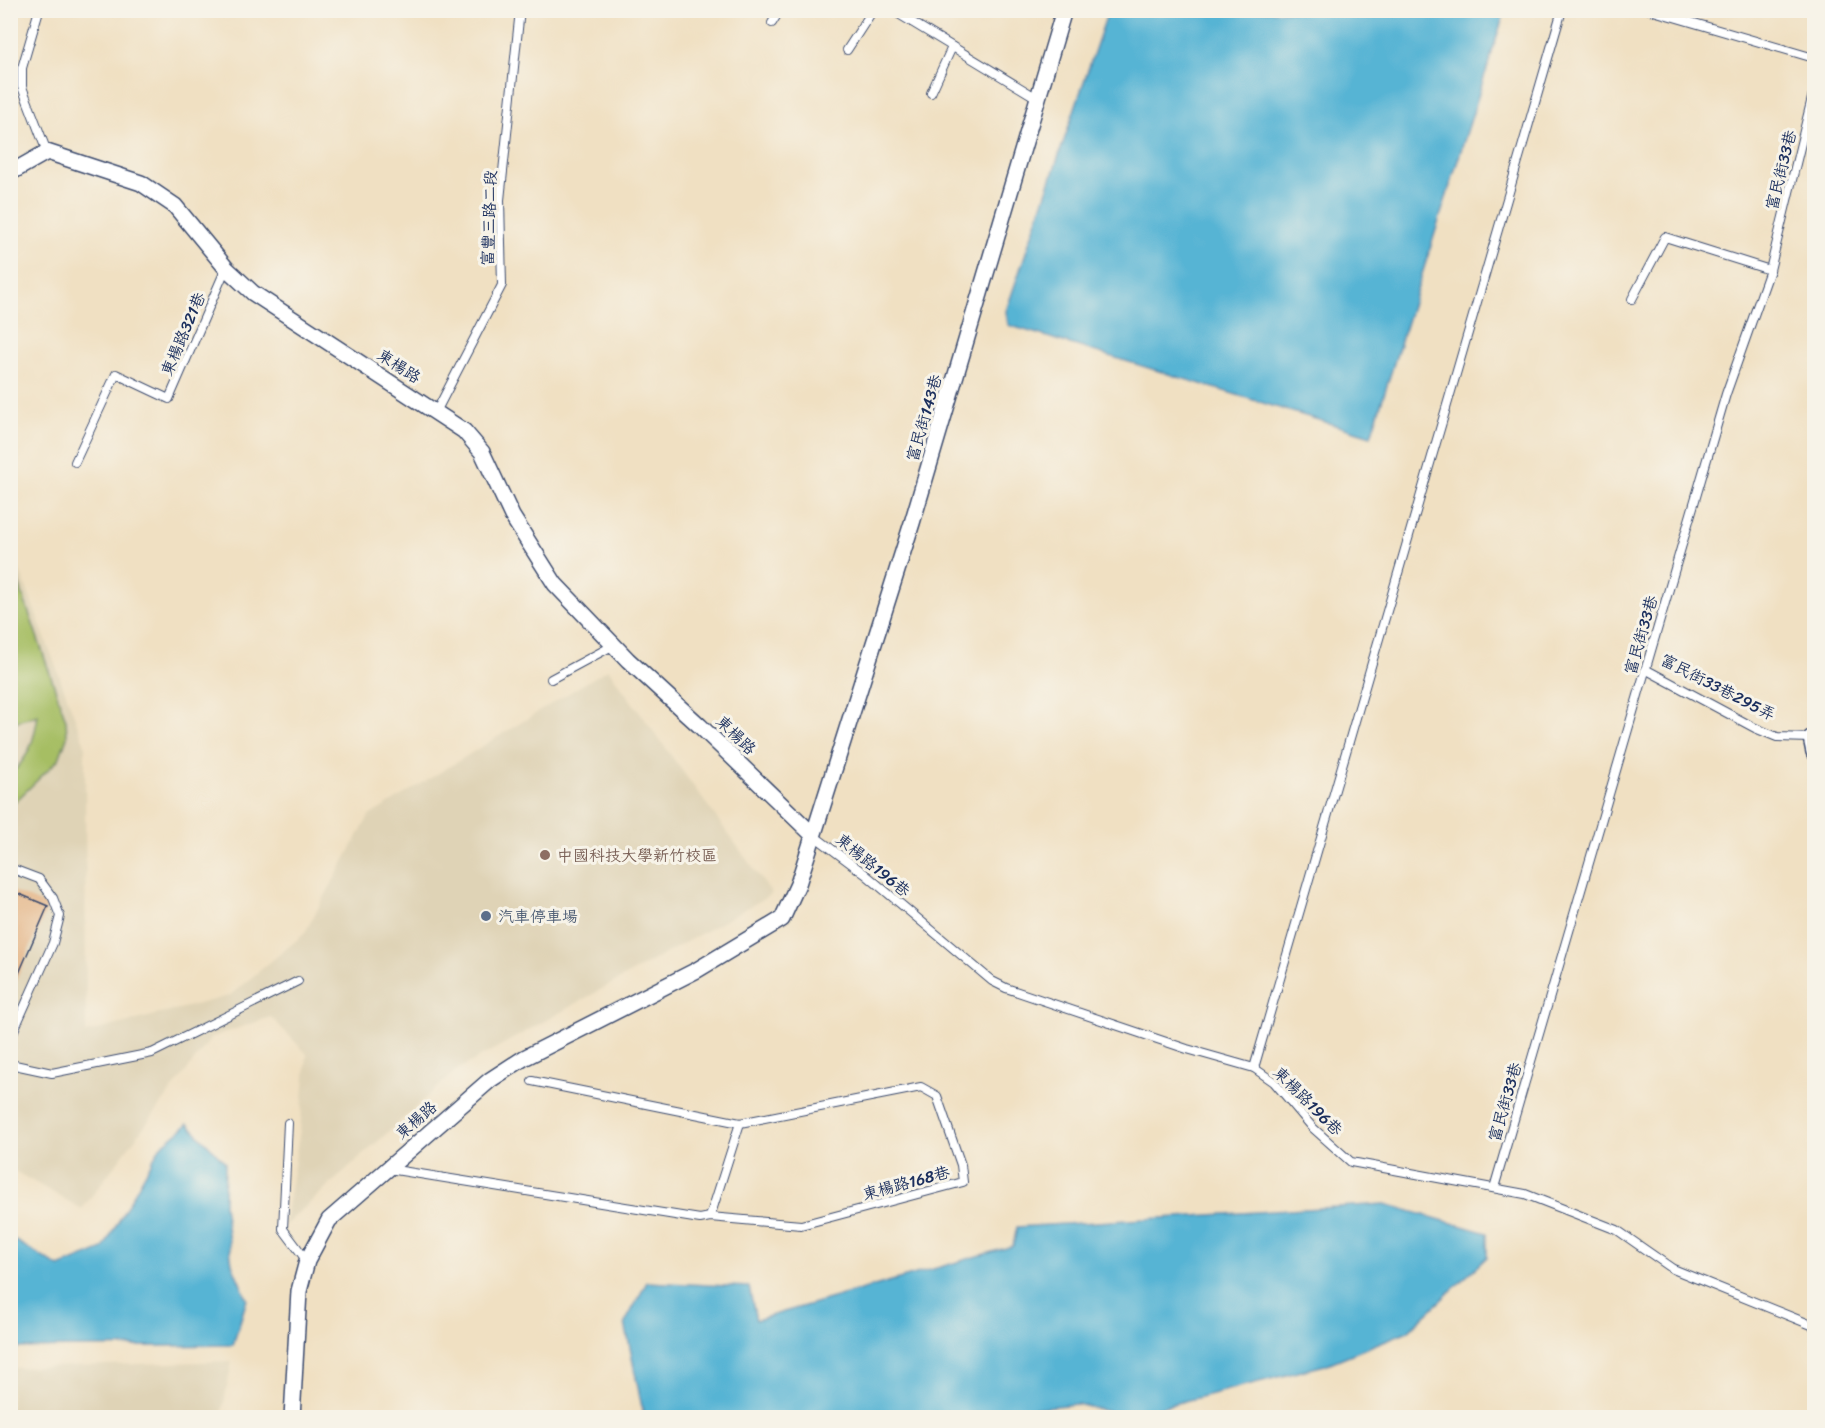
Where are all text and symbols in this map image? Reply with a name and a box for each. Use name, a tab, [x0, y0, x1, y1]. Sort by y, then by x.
street label: 富民街33巷	[1757, 127, 1805, 213]
street label: 富豐三路二段	[473, 170, 505, 266]
street label: 東楊路321巷	[152, 287, 214, 381]
street label: 東楊路	[371, 341, 427, 391]
street label: 富民街143巷	[898, 371, 950, 465]
street label: 富民街33巷	[1616, 592, 1666, 678]
street label: 富民街33巷295弄	[1655, 645, 1781, 729]
street label: 東楊路	[709, 708, 763, 762]
street label: 東楊路196巷	[829, 825, 917, 905]
place label: 中國科技大學新竹校區	[557, 841, 717, 870]
marker: 中國科技大學新竹校區	[538, 848, 552, 862]
place label: 汽車停車場	[498, 902, 578, 931]
marker: 汽車停車場	[479, 909, 493, 923]
street label: 東楊路196巷	[1266, 1059, 1350, 1143]
street label: 富民街33巷	[1480, 1059, 1530, 1145]
street label: 東楊路	[388, 1093, 444, 1147]
street label: 東楊路168巷	[859, 1157, 953, 1209]

